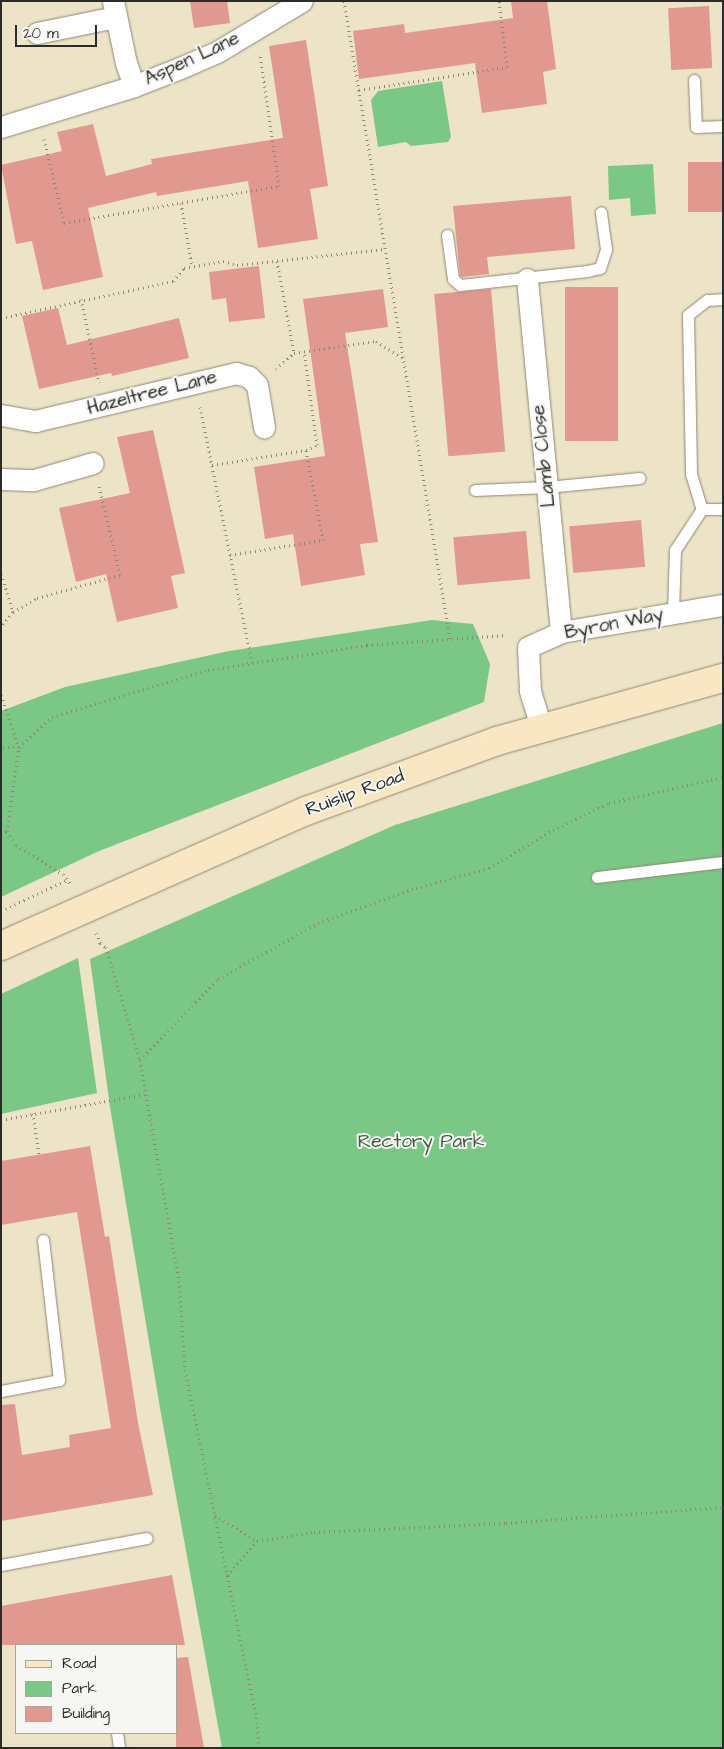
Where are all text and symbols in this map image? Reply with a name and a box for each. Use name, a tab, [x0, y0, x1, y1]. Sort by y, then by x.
scale bar	[18, 15, 100, 47]
text: 20 m	[23, 23, 59, 44]
street label: Aspen Lane	[141, 27, 243, 91]
street label: Hazeltree Lane	[85, 366, 219, 420]
street label: Lamb Close	[527, 404, 561, 508]
street label: Byron Way	[563, 603, 665, 645]
street label: Ruislip Road	[303, 765, 407, 821]
park label: Rectory Park	[358, 1131, 484, 1153]
legend	[15, 1644, 178, 1734]
text: Road	[62, 1653, 96, 1674]
text: Park	[62, 1678, 97, 1699]
text: Building	[62, 1703, 110, 1724]

